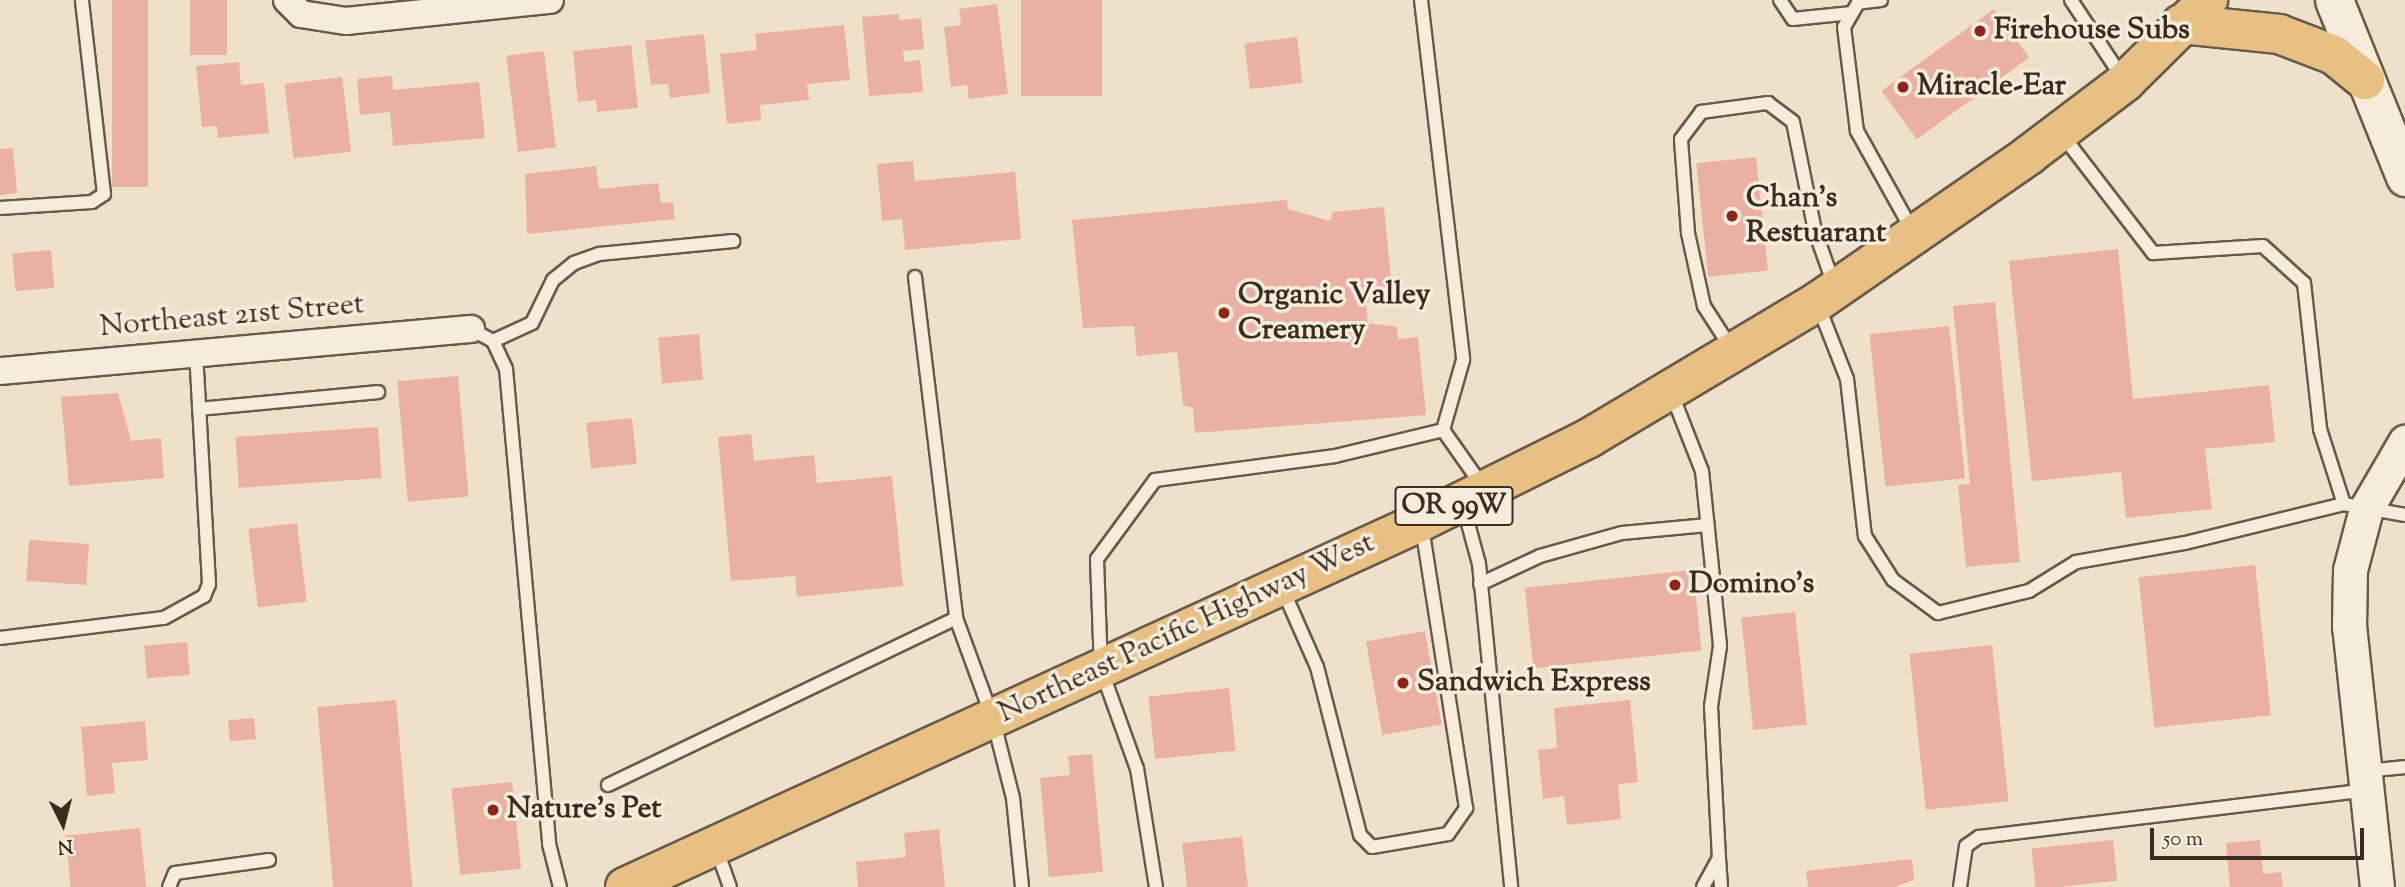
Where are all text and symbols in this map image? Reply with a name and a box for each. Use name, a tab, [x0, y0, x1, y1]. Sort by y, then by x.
place label: Firehouse Subs	[1994, 13, 2190, 49]
marker: Firehouse Subs	[1972, 23, 1988, 39]
place label: Miracle-Ear	[1917, 69, 2066, 105]
marker: Miracle-Ear	[1895, 79, 1911, 95]
place label: Chan's Restuarant	[1746, 181, 1886, 251]
marker: Chan's Restuarant	[1724, 208, 1740, 224]
place label: Organic Valley Creamery	[1238, 278, 1431, 348]
street label: Northeast 21st Street	[98, 288, 366, 346]
marker: Organic Valley Creamery	[1216, 305, 1232, 321]
road number: OR 99W	[1394, 482, 1514, 530]
street label: Northeast Pacific Highway West	[993, 526, 1381, 732]
place label: Domino's	[1689, 567, 1814, 603]
marker: Domino's	[1667, 577, 1683, 593]
place label: Sandwich Express	[1417, 665, 1651, 701]
marker: Sandwich Express	[1395, 675, 1411, 691]
north arrow	[28, 789, 98, 859]
place label: Nature's Pet	[507, 792, 662, 828]
marker: Nature's Pet	[485, 802, 501, 818]
scale bar	[2153, 814, 2366, 858]
text: 50 m	[2163, 825, 2203, 855]
text: N	[56, 831, 74, 860]

